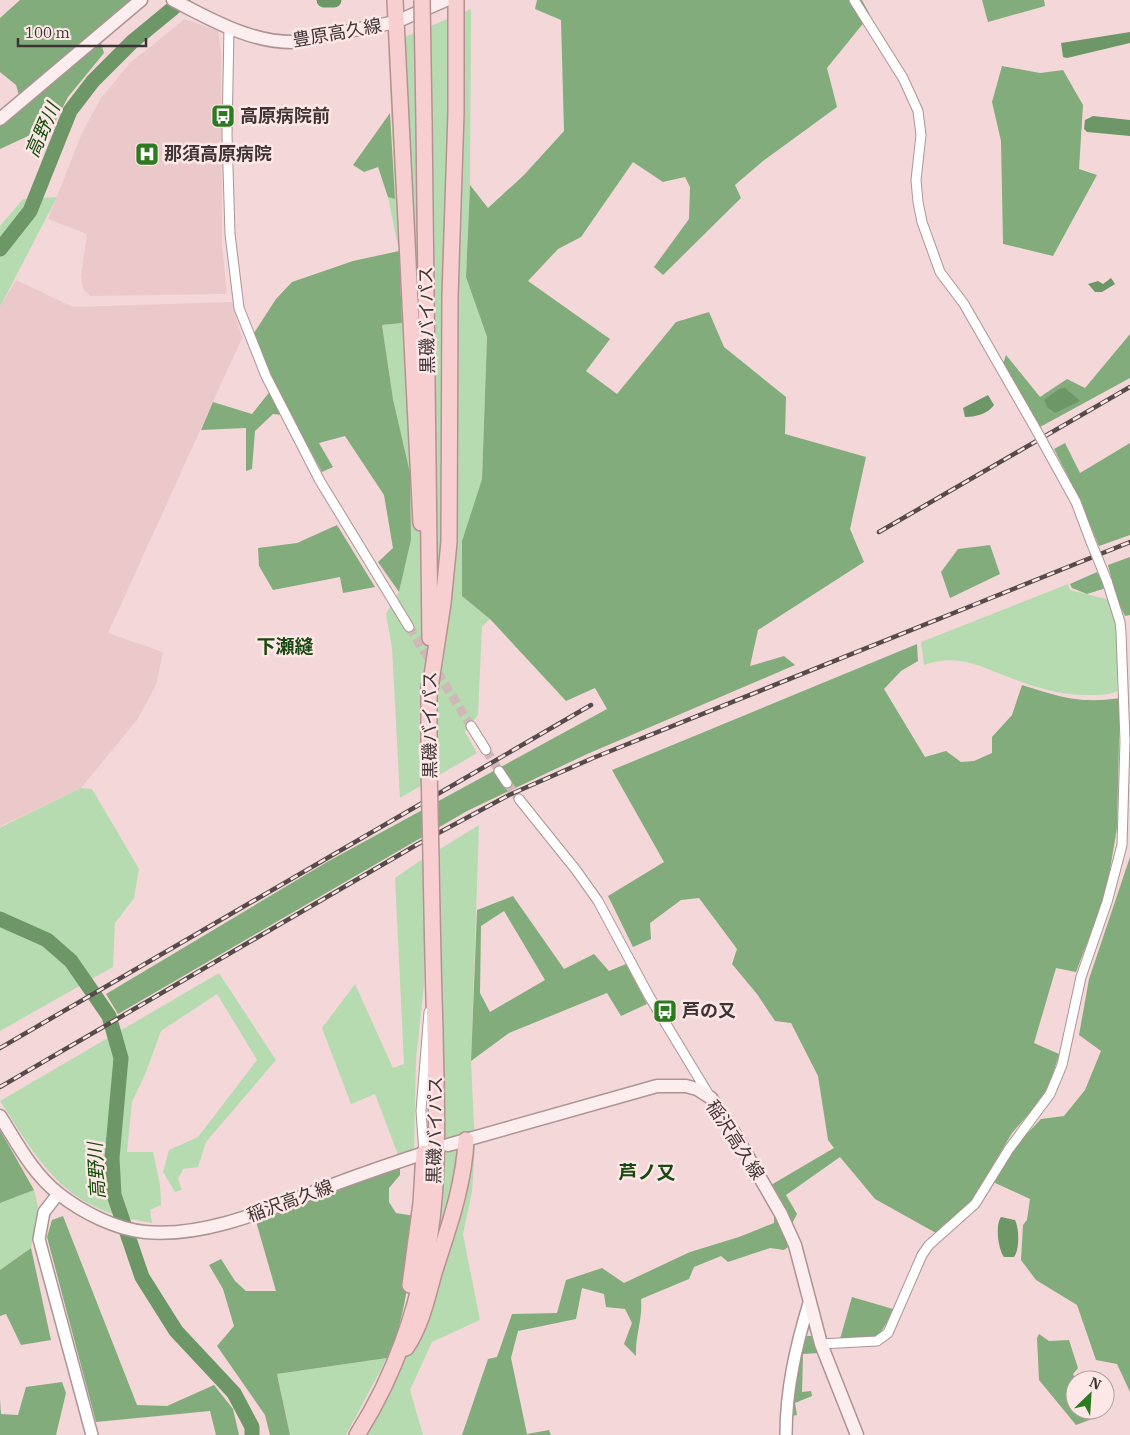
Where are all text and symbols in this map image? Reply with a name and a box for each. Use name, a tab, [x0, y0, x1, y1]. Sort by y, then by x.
street label: 豊原高久線	[291, 13, 383, 52]
scale bar	[18, 15, 145, 47]
text: 100 m	[25, 23, 70, 42]
water label: 高野川	[19, 97, 65, 161]
bus stop icon: 高原病院前	[210, 103, 236, 129]
place label: 高原病院前	[240, 104, 330, 127]
hospital icon: 那須高原病院	[134, 141, 160, 167]
place label: 那須高原病院	[164, 142, 272, 165]
street label: 黒磯バイパス	[414, 266, 439, 374]
district label: 下瀬縫	[256, 634, 314, 658]
street label: 黒磯バイパス	[418, 671, 441, 779]
bus stop icon: 芦の又	[652, 998, 678, 1024]
place label: 芦の又	[682, 999, 736, 1022]
street label: 黒磯バイパス	[422, 1076, 447, 1184]
street label: 稲沢高久線	[701, 1096, 770, 1184]
water label: 高野川	[82, 1140, 109, 1200]
district label: 芦ノ又	[618, 1160, 676, 1184]
street label: 稲沢高久線	[244, 1174, 336, 1227]
north arrow	[1065, 1370, 1115, 1420]
text: N	[1087, 1373, 1104, 1394]

